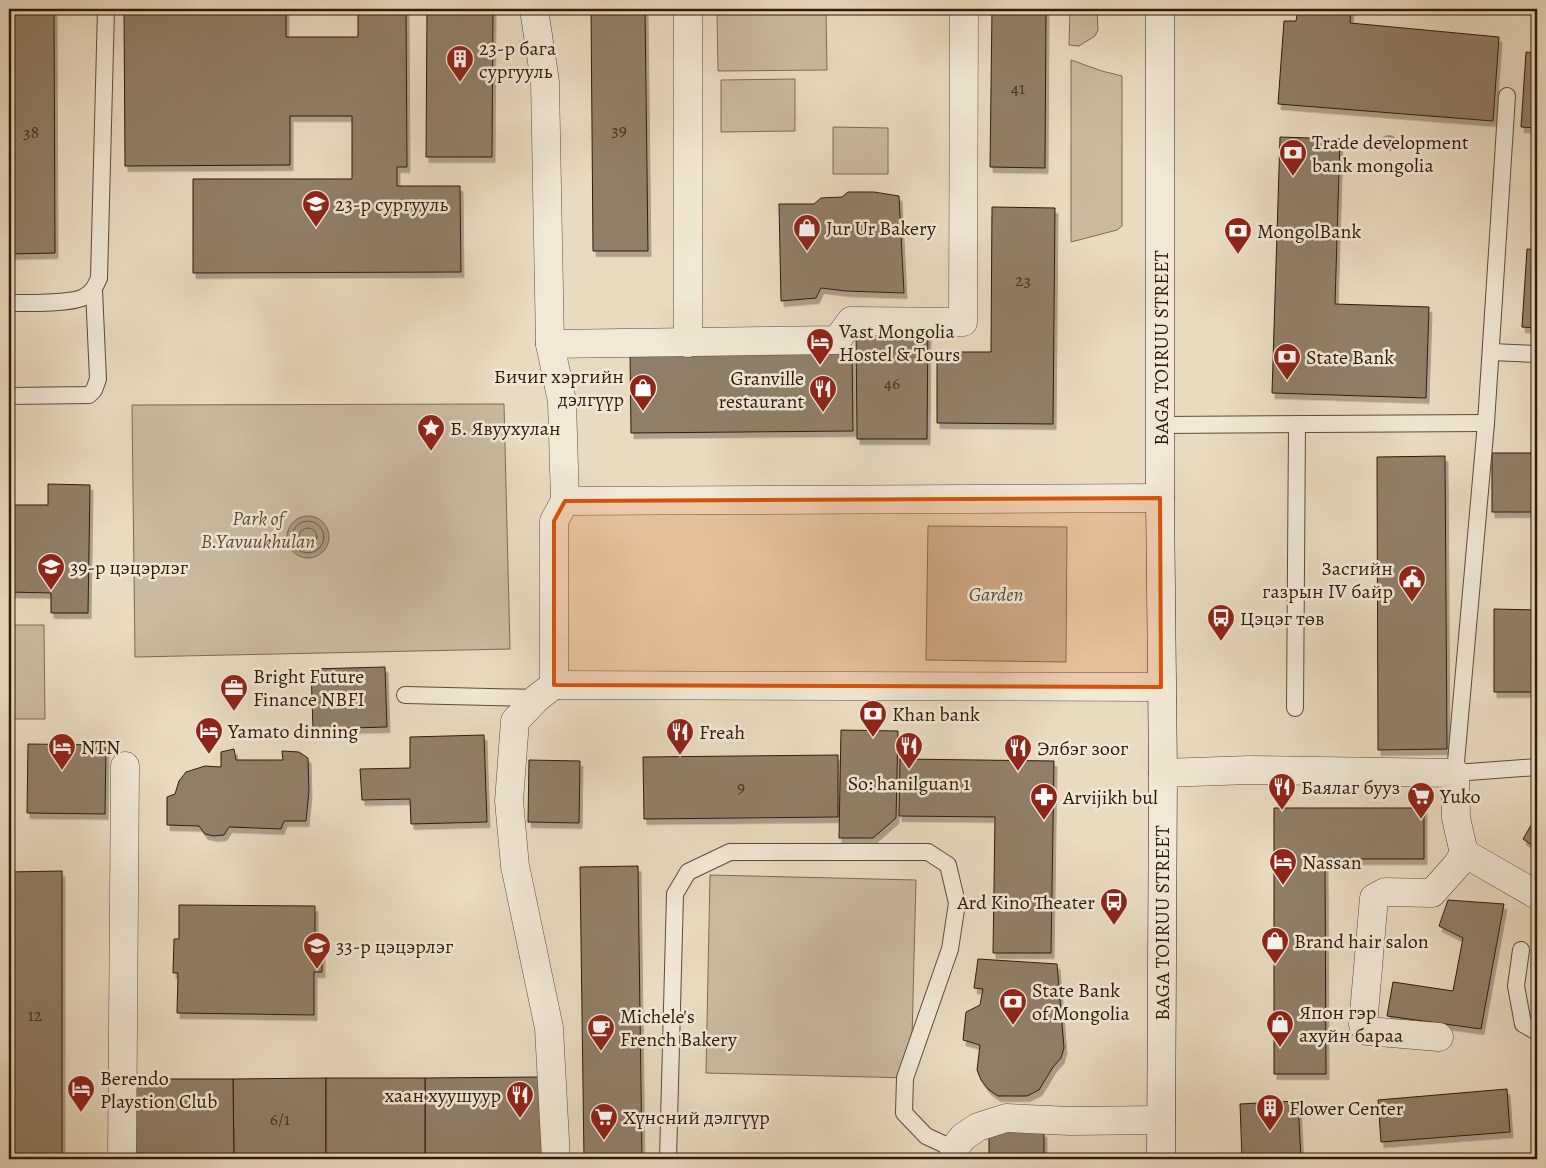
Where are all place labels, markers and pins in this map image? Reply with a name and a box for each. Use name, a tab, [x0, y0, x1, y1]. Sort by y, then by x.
place label: 23-р бага сургууль	[479, 35, 557, 85]
building icon: 23-р бага сургууль	[445, 44, 475, 83]
place label: Trade development bank mongolia	[1312, 129, 1469, 179]
bank icon: Trade development bank mongolia	[1278, 138, 1308, 177]
school or university icon: 23-р сургууль	[301, 189, 331, 228]
place label: 23-р сургууль	[335, 191, 449, 218]
shop icon: Jur Ur Bakery	[792, 213, 822, 252]
place label: Jur Ur Bakery	[826, 215, 937, 242]
bank icon: MongolBank	[1223, 216, 1253, 255]
place label: MongolBank	[1257, 218, 1362, 245]
place label: Vast Mongolia Hostel & Tours	[838, 318, 960, 368]
hotel icon: Vast Mongolia Hostel & Tours	[805, 327, 835, 366]
bank icon: State Bank	[1272, 342, 1302, 381]
place label: State Bank	[1306, 344, 1394, 371]
place label: Бичиг хэргийн дэлгүүр	[494, 363, 624, 413]
place label: Granville restaurant	[718, 365, 804, 415]
shop icon: Бичиг хэргийн дэлгүүр	[628, 373, 658, 412]
restaurant icon: Granville restaurant	[808, 374, 838, 413]
place icon: Б. Явуухулан	[416, 413, 446, 452]
place label: Б. Явуухулан	[450, 415, 561, 442]
school or university icon: 39-р цэцэрлэг	[36, 552, 66, 591]
place label: 39-р цэцэрлэг	[70, 554, 189, 581]
place label: Засгийн газрын IV байр	[1262, 555, 1393, 605]
public building icon: Засгийн газрын IV байр	[1397, 564, 1427, 603]
bus stop icon: Цэцэг төв	[1206, 603, 1236, 642]
place label: Цэцэг төв	[1240, 605, 1325, 632]
place label: Bright Future Finance NBFI	[253, 663, 365, 713]
office icon: Bright Future Finance NBFI	[219, 673, 249, 712]
bank icon: Khan bank	[858, 699, 888, 738]
place label: Khan bank	[892, 701, 980, 728]
hotel icon: Yamato dinning	[194, 716, 224, 755]
restaurant icon: Freah	[665, 717, 695, 756]
place label: Yamato dinning	[227, 718, 358, 745]
place label: Freah	[699, 719, 746, 746]
restaurant icon: So: hanilguan 1	[894, 731, 924, 770]
hotel icon: NTN	[47, 732, 77, 771]
restaurant icon: Элбэг зоог	[1003, 733, 1033, 772]
place label: NTN	[81, 734, 120, 761]
place label: Элбэг зоог	[1037, 735, 1129, 762]
place label: So: hanilguan 1	[848, 770, 970, 797]
restaurant icon: Баялаг бууз	[1267, 772, 1297, 811]
place label: Баялаг бууз	[1301, 774, 1400, 801]
supermarket icon: Yuko	[1406, 781, 1436, 820]
pharmacy icon: Arvijikh bul	[1029, 782, 1059, 821]
place label: Yuko	[1439, 783, 1481, 810]
place label: Arvijikh bul	[1062, 784, 1158, 811]
hotel icon: Nassan	[1268, 847, 1298, 886]
place label: Nassan	[1302, 849, 1362, 876]
bus stop icon: Ard Kino Theater	[1099, 887, 1129, 926]
place label: Ard Kino Theater	[956, 889, 1095, 916]
shop icon: Brand hair salon	[1260, 926, 1290, 965]
place label: Brand hair salon	[1294, 928, 1429, 955]
school or university icon: 33-р цэцэрлэг	[302, 931, 332, 970]
place label: 33-р цэцэрлэг	[336, 933, 454, 960]
place label: State Bank of Mongolia	[1032, 977, 1130, 1027]
bank icon: State Bank of Mongolia	[998, 987, 1028, 1026]
place label: Япон гэр ахуйн бараа	[1299, 999, 1404, 1049]
place label: Michele's French Bakery	[620, 1003, 738, 1053]
shop icon: Япон гэр ахуйн бараа	[1265, 1009, 1295, 1048]
cafe icon: Michele's French Bakery	[586, 1013, 616, 1052]
place label: Berendo Playstion Club	[100, 1065, 217, 1115]
hotel icon: Berendo Playstion Club	[66, 1074, 96, 1113]
restaurant icon: хаан хуушуур	[505, 1080, 535, 1119]
place label: хаан хуушуур	[385, 1082, 501, 1109]
building icon: Flower Center	[1255, 1093, 1285, 1132]
place label: Flower Center	[1289, 1095, 1404, 1122]
supermarket icon: Хүнсний дэлгүүр	[589, 1102, 619, 1141]
place label: Хүнсний дэлгүүр	[623, 1104, 770, 1131]

